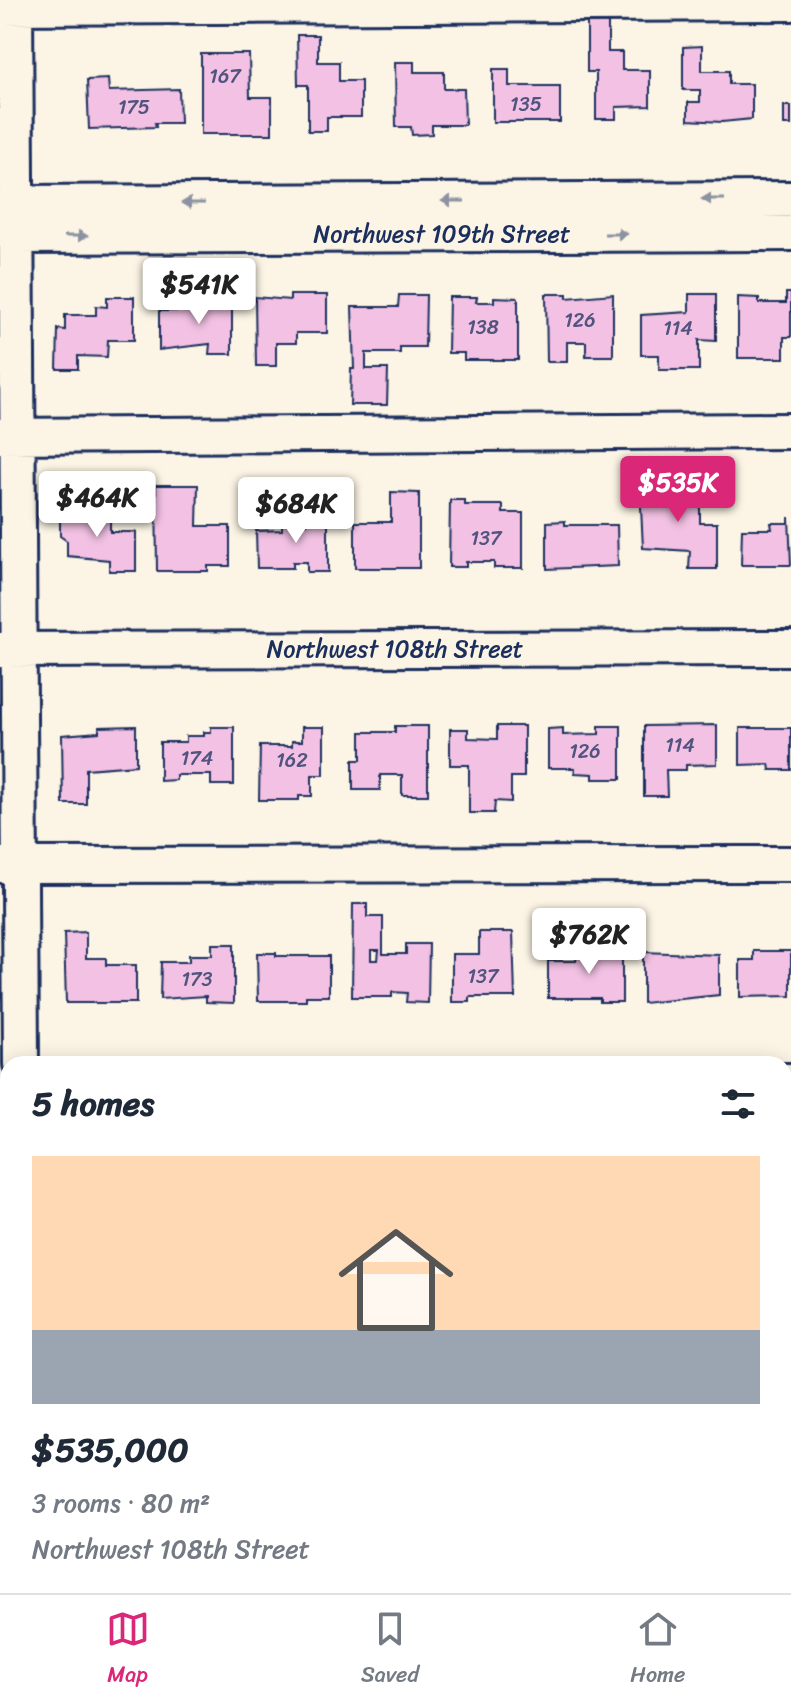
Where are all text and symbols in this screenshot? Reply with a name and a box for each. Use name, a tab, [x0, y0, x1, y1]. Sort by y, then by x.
house number: 167	[209, 59, 242, 94]
house number: 135	[510, 87, 542, 122]
house number: 175	[118, 90, 150, 125]
one-way arrow	[700, 193, 725, 205]
one-way arrow	[440, 195, 465, 207]
one-way arrow	[180, 196, 205, 209]
street label: Northwest 109th Street	[314, 213, 570, 255]
one-way arrow	[604, 227, 629, 240]
one-way arrow	[64, 230, 89, 242]
pin: $541K	[143, 258, 255, 326]
text: $541K	[161, 261, 237, 307]
house number: 126	[564, 303, 596, 338]
house number: 138	[467, 310, 499, 345]
house number: 114	[663, 311, 693, 346]
pin: $535K	[622, 456, 734, 524]
text: $535K	[638, 459, 718, 505]
pin: $464K	[41, 471, 153, 539]
text: $464K	[57, 474, 137, 520]
pin: $684K	[240, 477, 352, 545]
text: $684K	[256, 480, 336, 526]
house number: 137	[471, 521, 503, 556]
street label: Northwest 108th Street	[267, 628, 523, 670]
house number: 114	[665, 728, 695, 763]
house number: 126	[569, 734, 601, 769]
house number: 174	[181, 741, 213, 776]
house number: 162	[276, 743, 308, 778]
pin: $762K	[533, 908, 645, 976]
text: $762K	[550, 911, 628, 957]
house number: 137	[468, 959, 500, 994]
house number: 173	[182, 962, 213, 997]
text: 5 homes	[32, 1074, 154, 1134]
icon: filters	[716, 1082, 760, 1126]
icon: home	[324, 1208, 468, 1352]
text: $535,000	[32, 1420, 189, 1480]
text: 3 rooms · 80 m²	[32, 1480, 210, 1526]
text: Northwest 108th Street	[32, 1526, 310, 1572]
tab: Map	[106, 1607, 150, 1694]
tab: Saved	[361, 1607, 419, 1694]
tab: Home	[630, 1607, 685, 1694]

